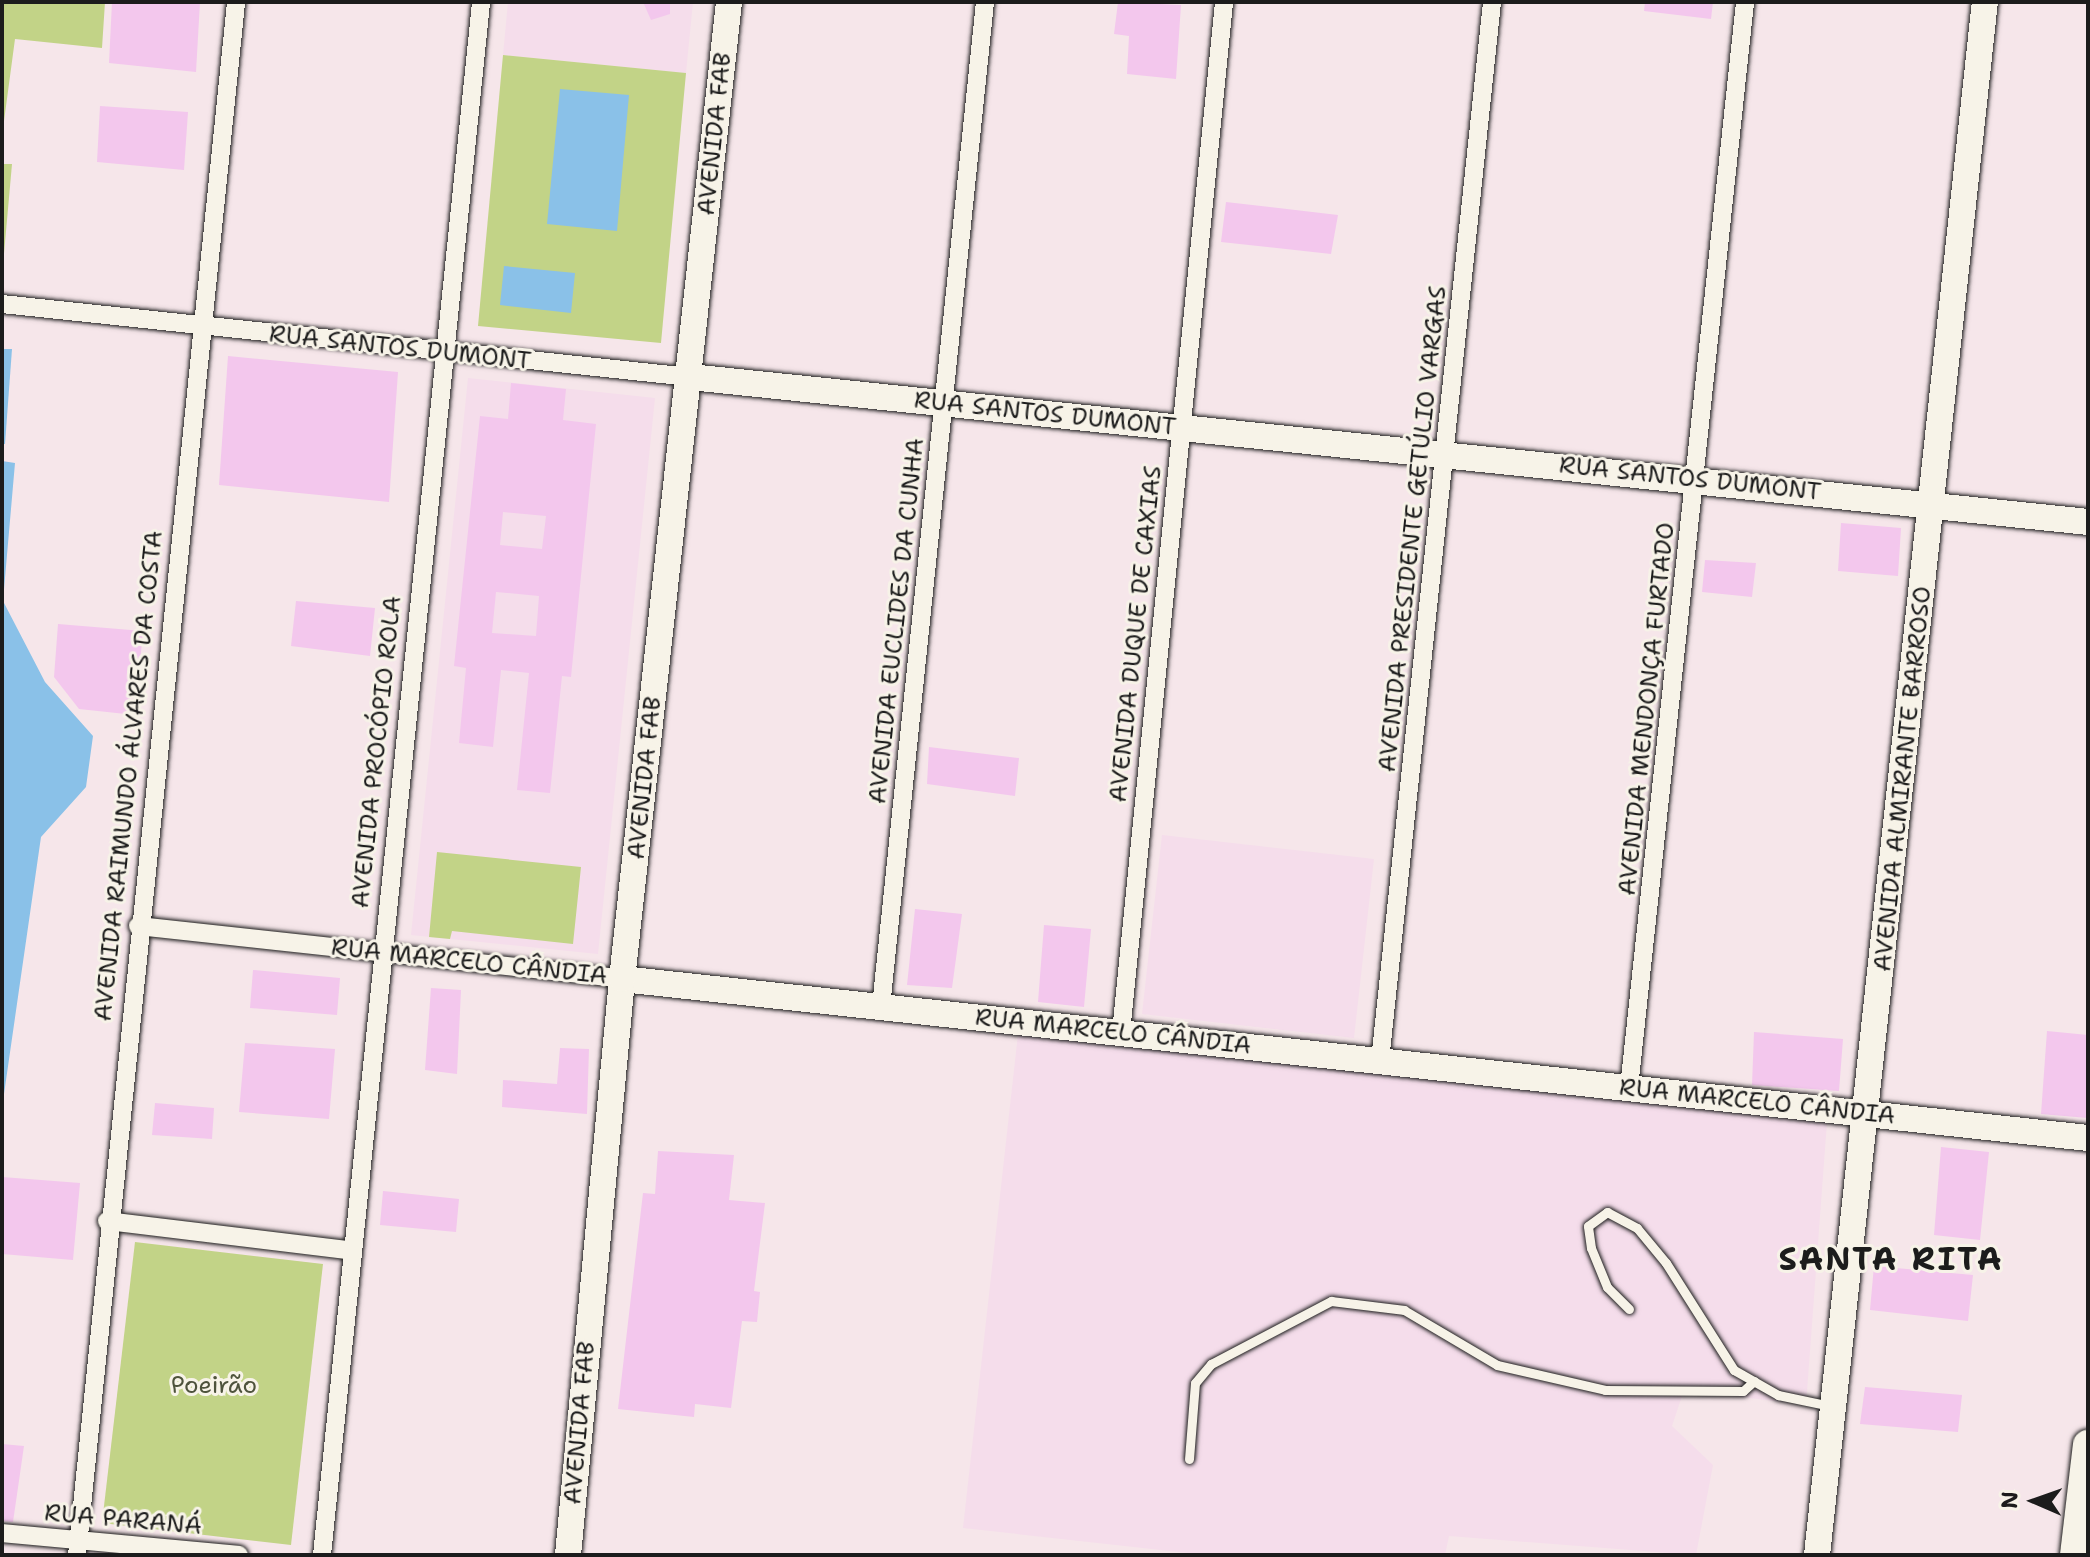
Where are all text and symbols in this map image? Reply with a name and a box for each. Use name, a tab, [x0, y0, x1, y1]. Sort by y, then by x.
street label: AVENIDA FAB	[692, 51, 738, 217]
street label: AVENIDA PRESIDENTE GETÚLIO VARGAS	[1373, 284, 1453, 774]
street label: RUA SANTOS DUMONT	[268, 320, 532, 376]
street label: RUA SANTOS DUMONT	[913, 386, 1177, 442]
street label: AVENIDA EUCLIDES DA CUNHA	[863, 437, 931, 805]
street label: RUA SANTOS DUMONT	[1558, 451, 1822, 507]
street label: AVENIDA DUQUE DE CAXIAS	[1104, 464, 1168, 804]
street label: AVENIDA MENDONÇA FURTADO	[1613, 521, 1681, 897]
street label: AVENIDA RAIMUNDO ÁLVARES DA COSTA	[89, 529, 169, 1023]
street label: AVENIDA ALMIRANTE BARROSO	[1868, 585, 1938, 973]
street label: AVENIDA PROCÓPIO ROLA	[346, 594, 408, 910]
street label: AVENIDA FAB	[622, 695, 668, 861]
street label: RUA MARCELO CÂNDIA	[330, 933, 608, 991]
street label: RUA MARCELO CÂNDIA	[974, 1003, 1252, 1061]
street label: RUA MARCELO CÂNDIA	[1618, 1073, 1896, 1131]
district label: SANTA RITA	[1779, 1240, 2003, 1278]
street label: AVENIDA FAB	[559, 1340, 601, 1506]
park label: Poeirão	[171, 1372, 257, 1400]
north arrow	[1994, 1461, 2074, 1541]
text: N	[1995, 1491, 2024, 1509]
street label: RUA PARANÁ	[43, 1499, 203, 1541]

